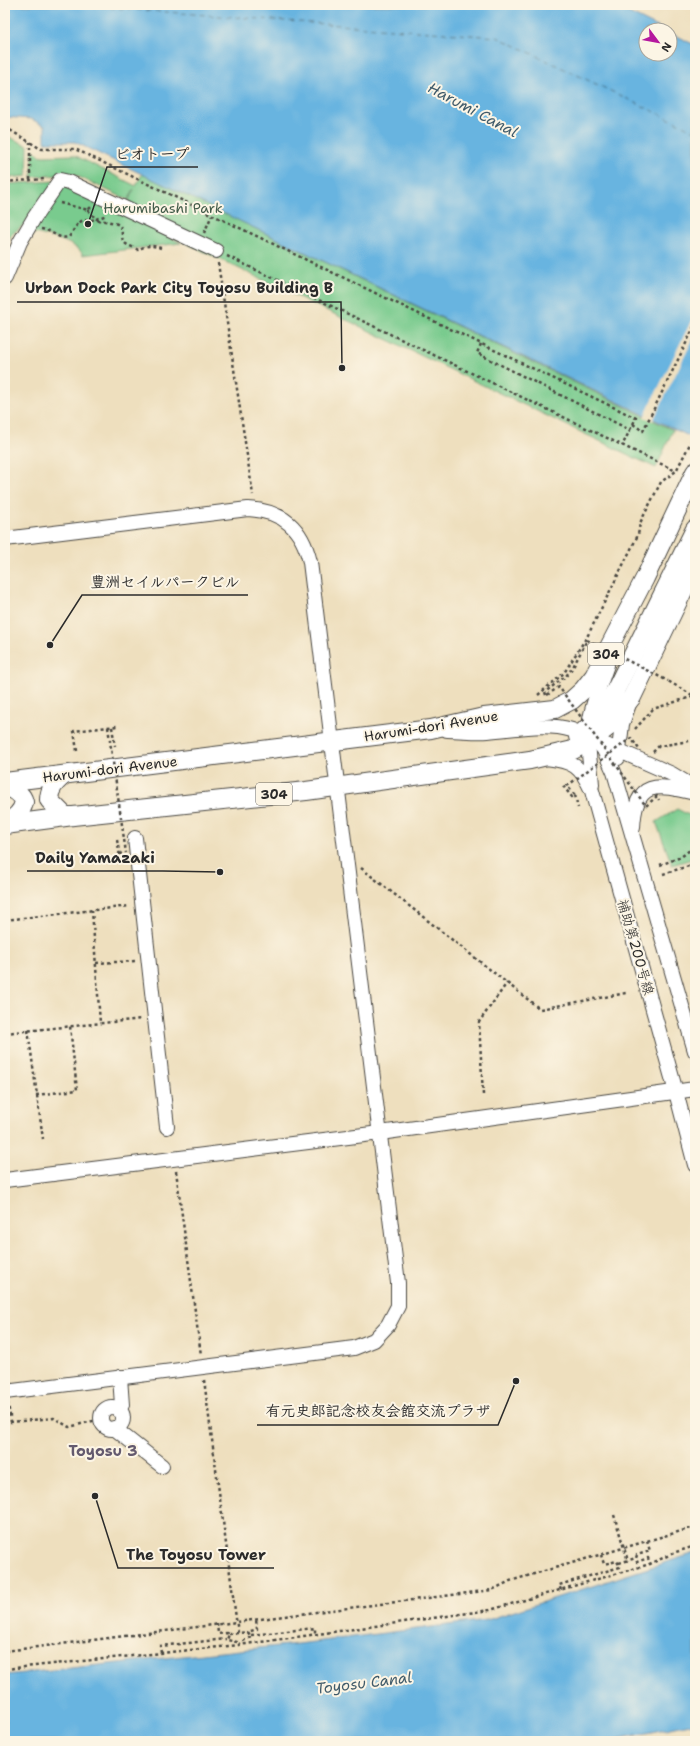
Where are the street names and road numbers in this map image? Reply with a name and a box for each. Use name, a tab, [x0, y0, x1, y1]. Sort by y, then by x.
road number: 304	[588, 643, 624, 665]
street label: Harumi-dori Avenue	[363, 706, 499, 746]
street label: Harumi-dori Avenue	[42, 752, 179, 786]
road number: 304	[256, 783, 292, 805]
street label: 補助第200号線	[614, 897, 658, 997]

